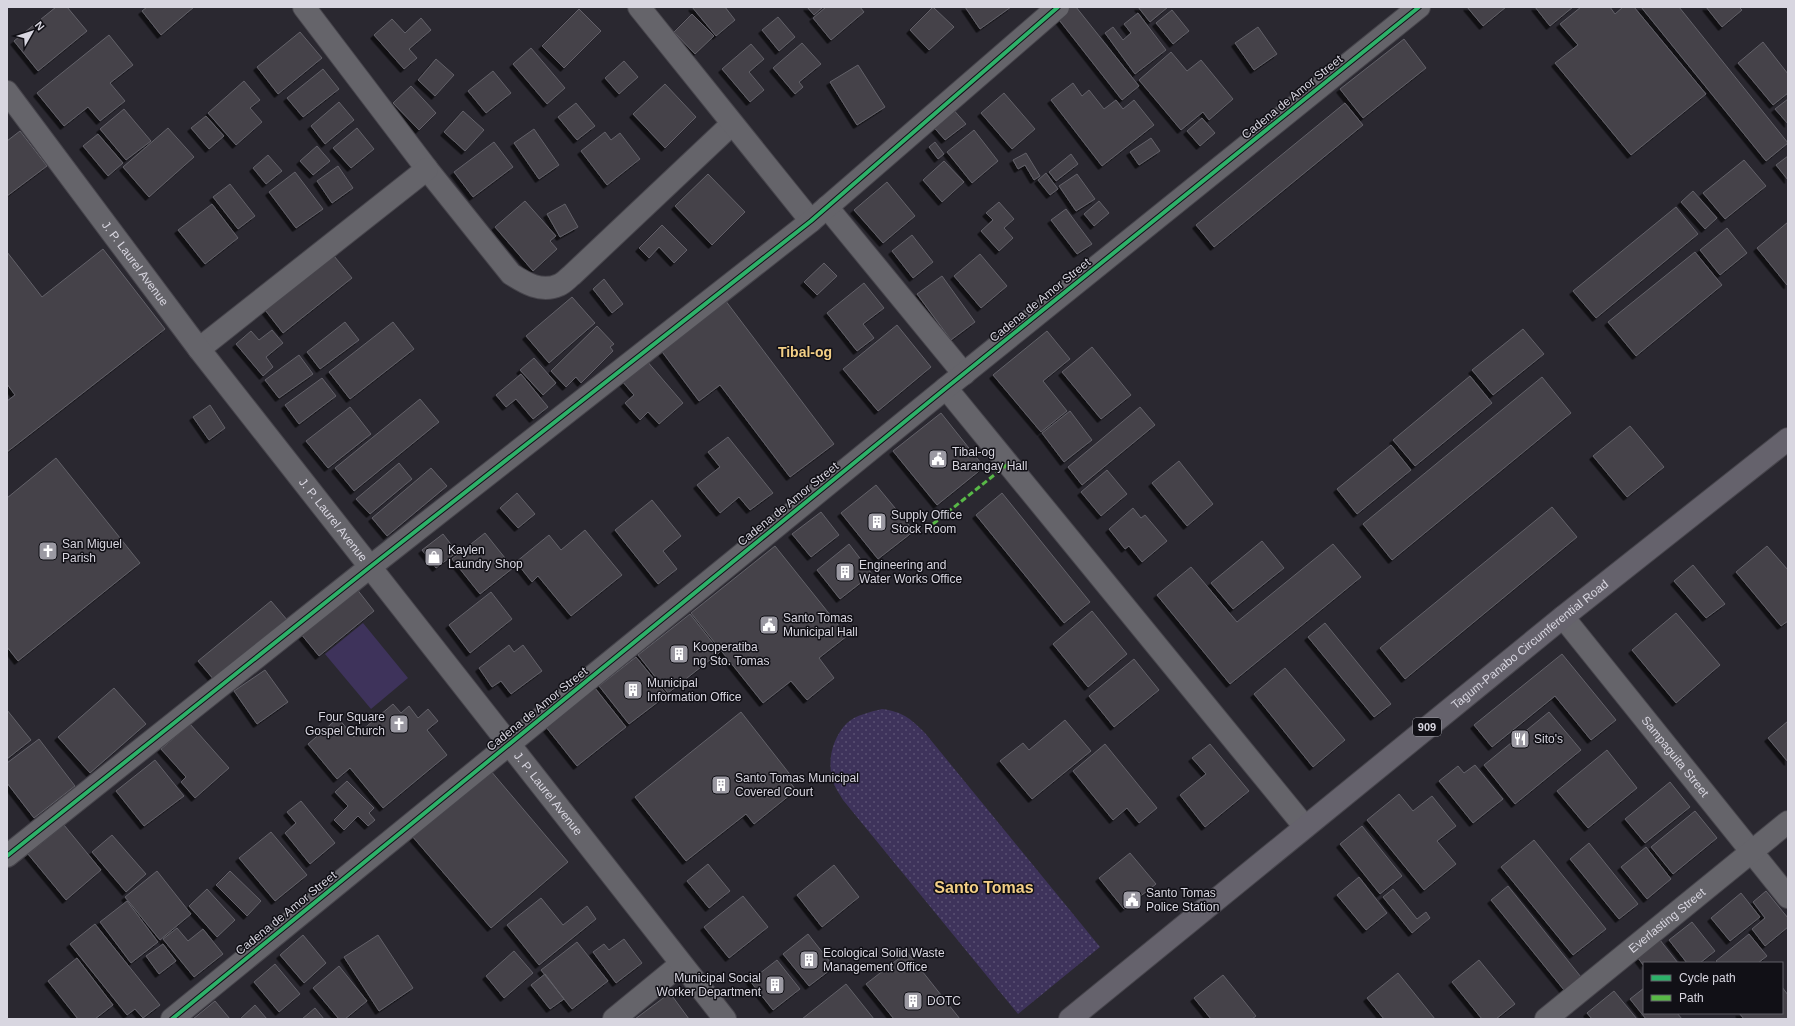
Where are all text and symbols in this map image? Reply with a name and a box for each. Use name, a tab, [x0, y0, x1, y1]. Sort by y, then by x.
north arrow	[12, 12, 52, 52]
text: N	[33, 19, 47, 33]
street label: Cadena de Amor Street	[1239, 52, 1346, 142]
street label: J. P. Laurel Avenue	[99, 218, 172, 309]
street label: Cadena de Amor Street	[987, 255, 1094, 345]
district label: Tibal-og	[778, 344, 832, 360]
place label: Tibal-og Barangay Hall	[952, 445, 1027, 473]
public building icon: Tibal-og Barangay Hall	[927, 448, 949, 470]
street label: Cadena de Amor Street	[735, 459, 842, 549]
street label: J. P. Laurel Avenue	[296, 475, 370, 565]
place label: Supply Office Stock Room	[891, 508, 962, 536]
building icon: Supply Office Stock Room	[866, 511, 888, 533]
place label: San Miguel Parish	[62, 537, 122, 565]
church icon: San Miguel Parish	[37, 540, 59, 562]
place label: Kaylen Laundry Shop	[448, 543, 523, 571]
shop icon: Kaylen Laundry Shop	[423, 546, 445, 568]
place label: Engineering and Water Works Office	[859, 558, 962, 586]
building icon: Engineering and Water Works Office	[834, 561, 856, 583]
street label: Tagum-Panabo Circumferential Road	[1449, 577, 1611, 712]
place label: Santo Tomas Municipal Hall	[783, 611, 858, 639]
public building icon: Santo Tomas Municipal Hall	[758, 614, 780, 636]
place label: Kooperatiba ng Sto. Tomas	[693, 640, 770, 668]
building icon: Kooperatiba ng Sto. Tomas	[668, 643, 690, 665]
street label: Cadena de Amor Street	[484, 664, 591, 754]
place label: Municipal Information Office	[647, 676, 742, 704]
building icon: Municipal Information Office	[622, 679, 644, 701]
place label: Four Square Gospel Church	[305, 710, 385, 738]
church icon: Four Square Gospel Church	[388, 713, 410, 735]
street label: Sampaguita Street	[1638, 713, 1712, 800]
road number: 909	[1413, 718, 1441, 736]
restaurant icon: Sito's	[1509, 728, 1531, 750]
place label: Sito's	[1534, 732, 1563, 746]
street label: J. P. Laurel Avenue	[511, 749, 585, 838]
place label: Santo Tomas Municipal Covered Court	[735, 771, 859, 799]
building icon: Santo Tomas Municipal Covered Court	[710, 774, 732, 796]
street label: Cadena de Amor Street	[233, 868, 340, 958]
district label: Santo Tomas	[934, 879, 1034, 896]
street label: Everlasting Street	[1626, 885, 1709, 956]
place label: Santo Tomas Police Station	[1146, 886, 1219, 914]
public building icon: Santo Tomas Police Station	[1121, 889, 1143, 911]
place label: Ecological Solid Waste Management Office	[823, 946, 945, 974]
building icon: Ecological Solid Waste Management Office	[798, 949, 820, 971]
legend	[1643, 962, 1783, 1014]
place label: Municipal Social Worker Department	[657, 971, 762, 999]
text: Cycle path	[1679, 971, 1736, 985]
building icon: Municipal Social Worker Department	[764, 974, 786, 996]
building icon: DOTC	[902, 990, 924, 1012]
text: Path	[1679, 991, 1704, 1005]
place label: DOTC	[927, 994, 961, 1008]

